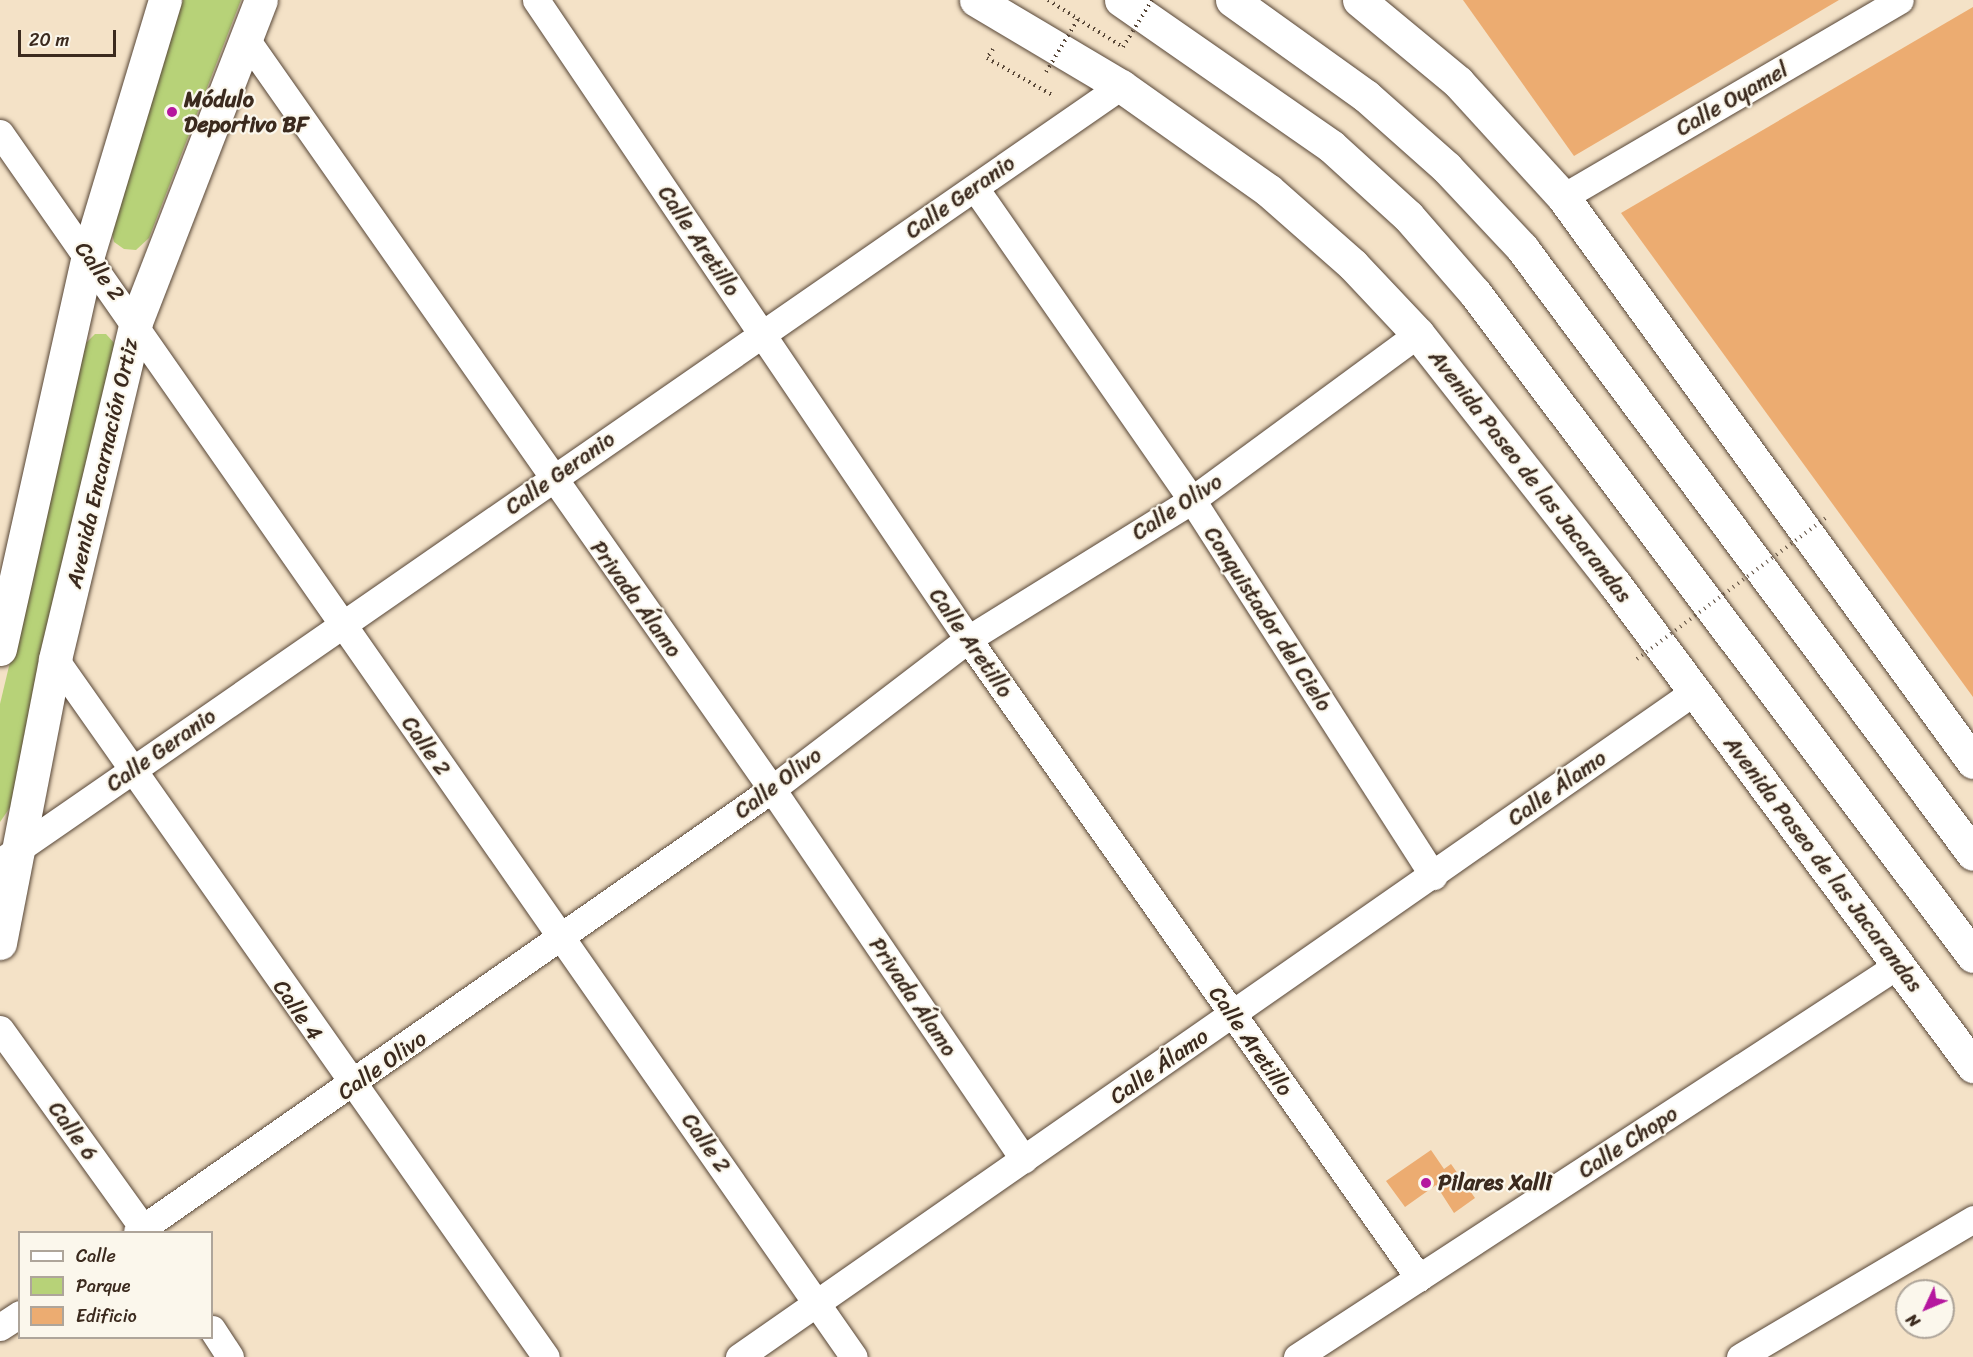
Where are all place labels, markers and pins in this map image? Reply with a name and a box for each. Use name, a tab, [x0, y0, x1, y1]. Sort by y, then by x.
place label: Módulo Deportivo BF	[184, 86, 308, 138]
marker: Módulo Deportivo BF	[165, 105, 179, 119]
place label: Pilares Xalli	[1438, 1170, 1552, 1196]
marker: Pilares Xalli	[1419, 1176, 1433, 1190]

